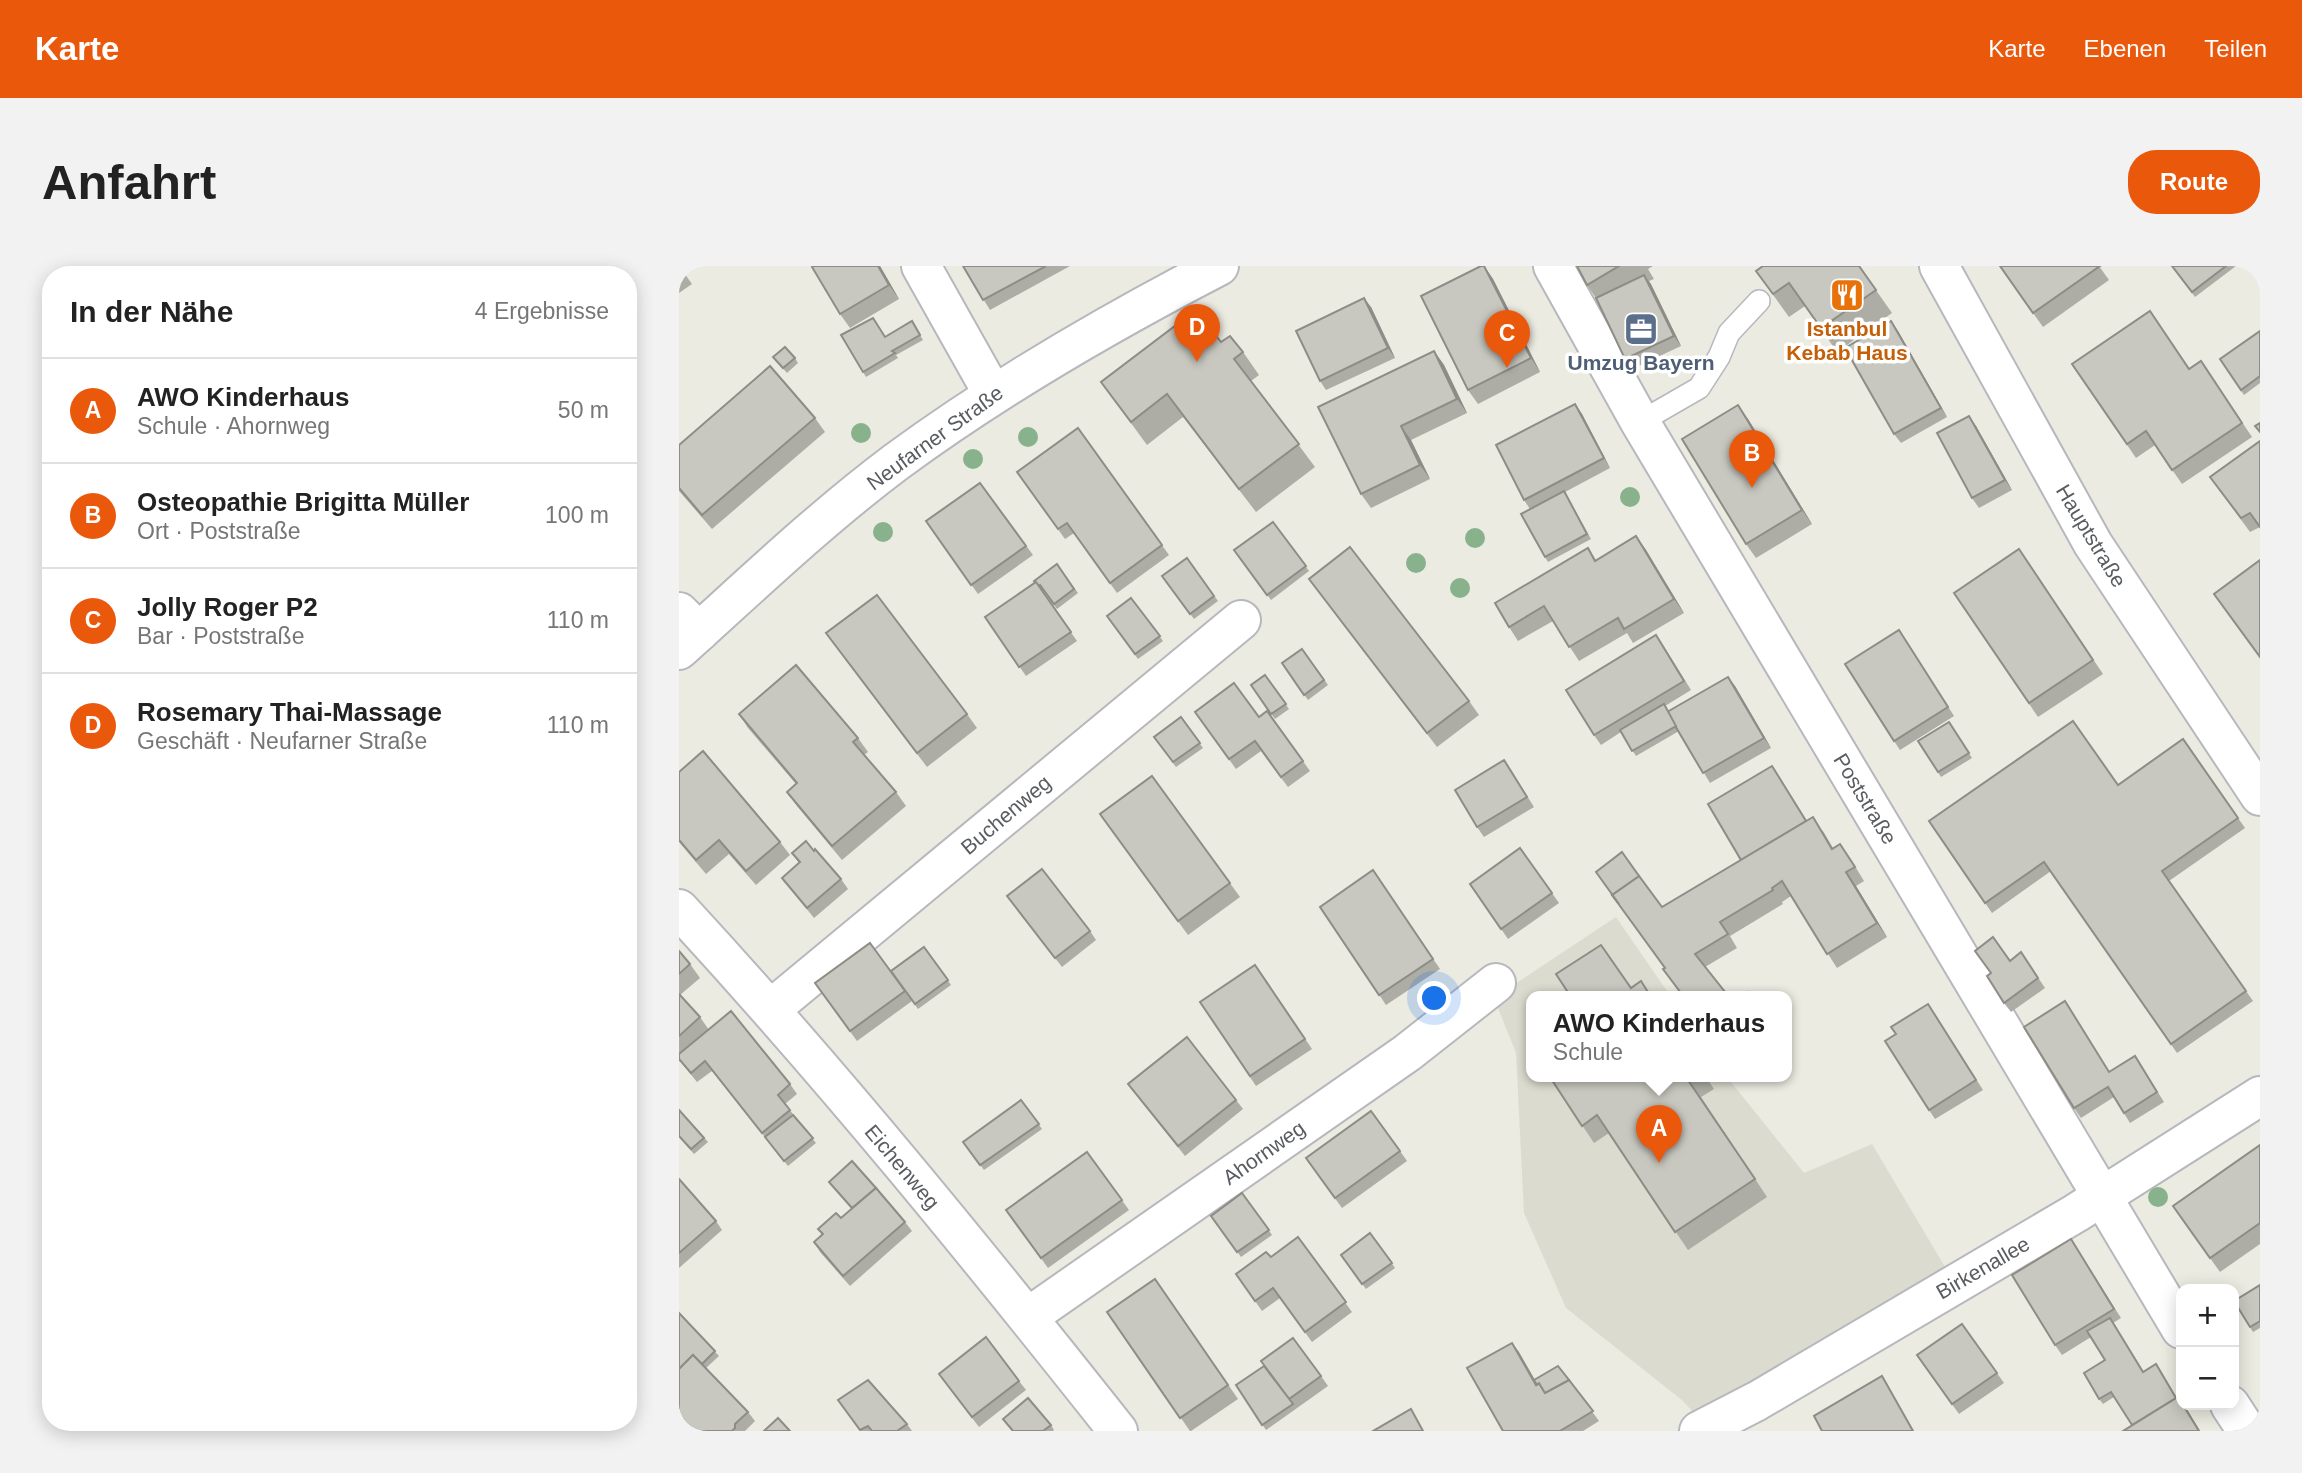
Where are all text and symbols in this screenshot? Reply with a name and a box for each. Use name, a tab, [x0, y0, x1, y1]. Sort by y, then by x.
text: Karte	[35, 30, 119, 67]
text: Karte	[1988, 35, 2046, 62]
text: Ebenen	[2084, 35, 2166, 62]
text: Teilen	[2204, 35, 2267, 62]
button: Route	[2128, 150, 2260, 214]
text: Anfahrt	[42, 155, 216, 209]
restaurant icon: Istanbul Kebab Haus	[1828, 276, 1866, 314]
text: In der Nähe	[70, 295, 233, 328]
text: 4 Ergebnisse	[475, 298, 609, 324]
pin: D	[1174, 304, 1220, 362]
pin: C	[1484, 310, 1530, 368]
office icon: Umzug Bayern	[1622, 310, 1660, 348]
place label: Istanbul Kebab Haus	[1786, 317, 1908, 364]
place label: Umzug Bayern	[1567, 351, 1715, 374]
street label: Neufarner Straße	[862, 381, 1007, 495]
text: AWO Kinderhaus	[137, 382, 349, 412]
text: A	[85, 397, 101, 423]
text: 50 m	[558, 397, 609, 423]
text: Schule · Ahornweg	[137, 413, 330, 439]
pin: B	[1729, 430, 1775, 488]
street label: Hauptstraße	[2052, 480, 2131, 591]
text: Osteopathie Brigitta Müller	[137, 487, 469, 517]
text: B	[85, 502, 101, 528]
text: 100 m	[545, 502, 609, 528]
text: Ort · Poststraße	[137, 518, 301, 544]
text: Jolly Roger P2	[137, 592, 318, 622]
text: C	[85, 607, 101, 633]
text: 110 m	[547, 607, 609, 633]
text: Bar · Poststraße	[137, 623, 304, 649]
text: Rosemary Thai-Massage	[137, 697, 442, 727]
text: D	[85, 712, 101, 738]
text: 110 m	[547, 712, 609, 738]
text: Geschäft · Neufarner Straße	[137, 728, 427, 754]
street label: Poststraße	[1829, 749, 1901, 848]
street label: Buchenweg	[956, 771, 1055, 859]
your location	[1417, 981, 1451, 1015]
popup	[1526, 991, 1792, 1082]
text: AWO Kinderhaus	[1553, 1008, 1765, 1038]
text: Schule	[1553, 1039, 1623, 1065]
pin: A	[1636, 1105, 1682, 1163]
street label: Ahornweg	[1218, 1116, 1309, 1189]
street label: Eichenweg	[861, 1120, 944, 1213]
street label: Birkenallee	[1932, 1232, 2033, 1304]
map controls	[2176, 1284, 2239, 1410]
button: +	[2176, 1284, 2239, 1347]
button: −	[2176, 1347, 2239, 1410]

